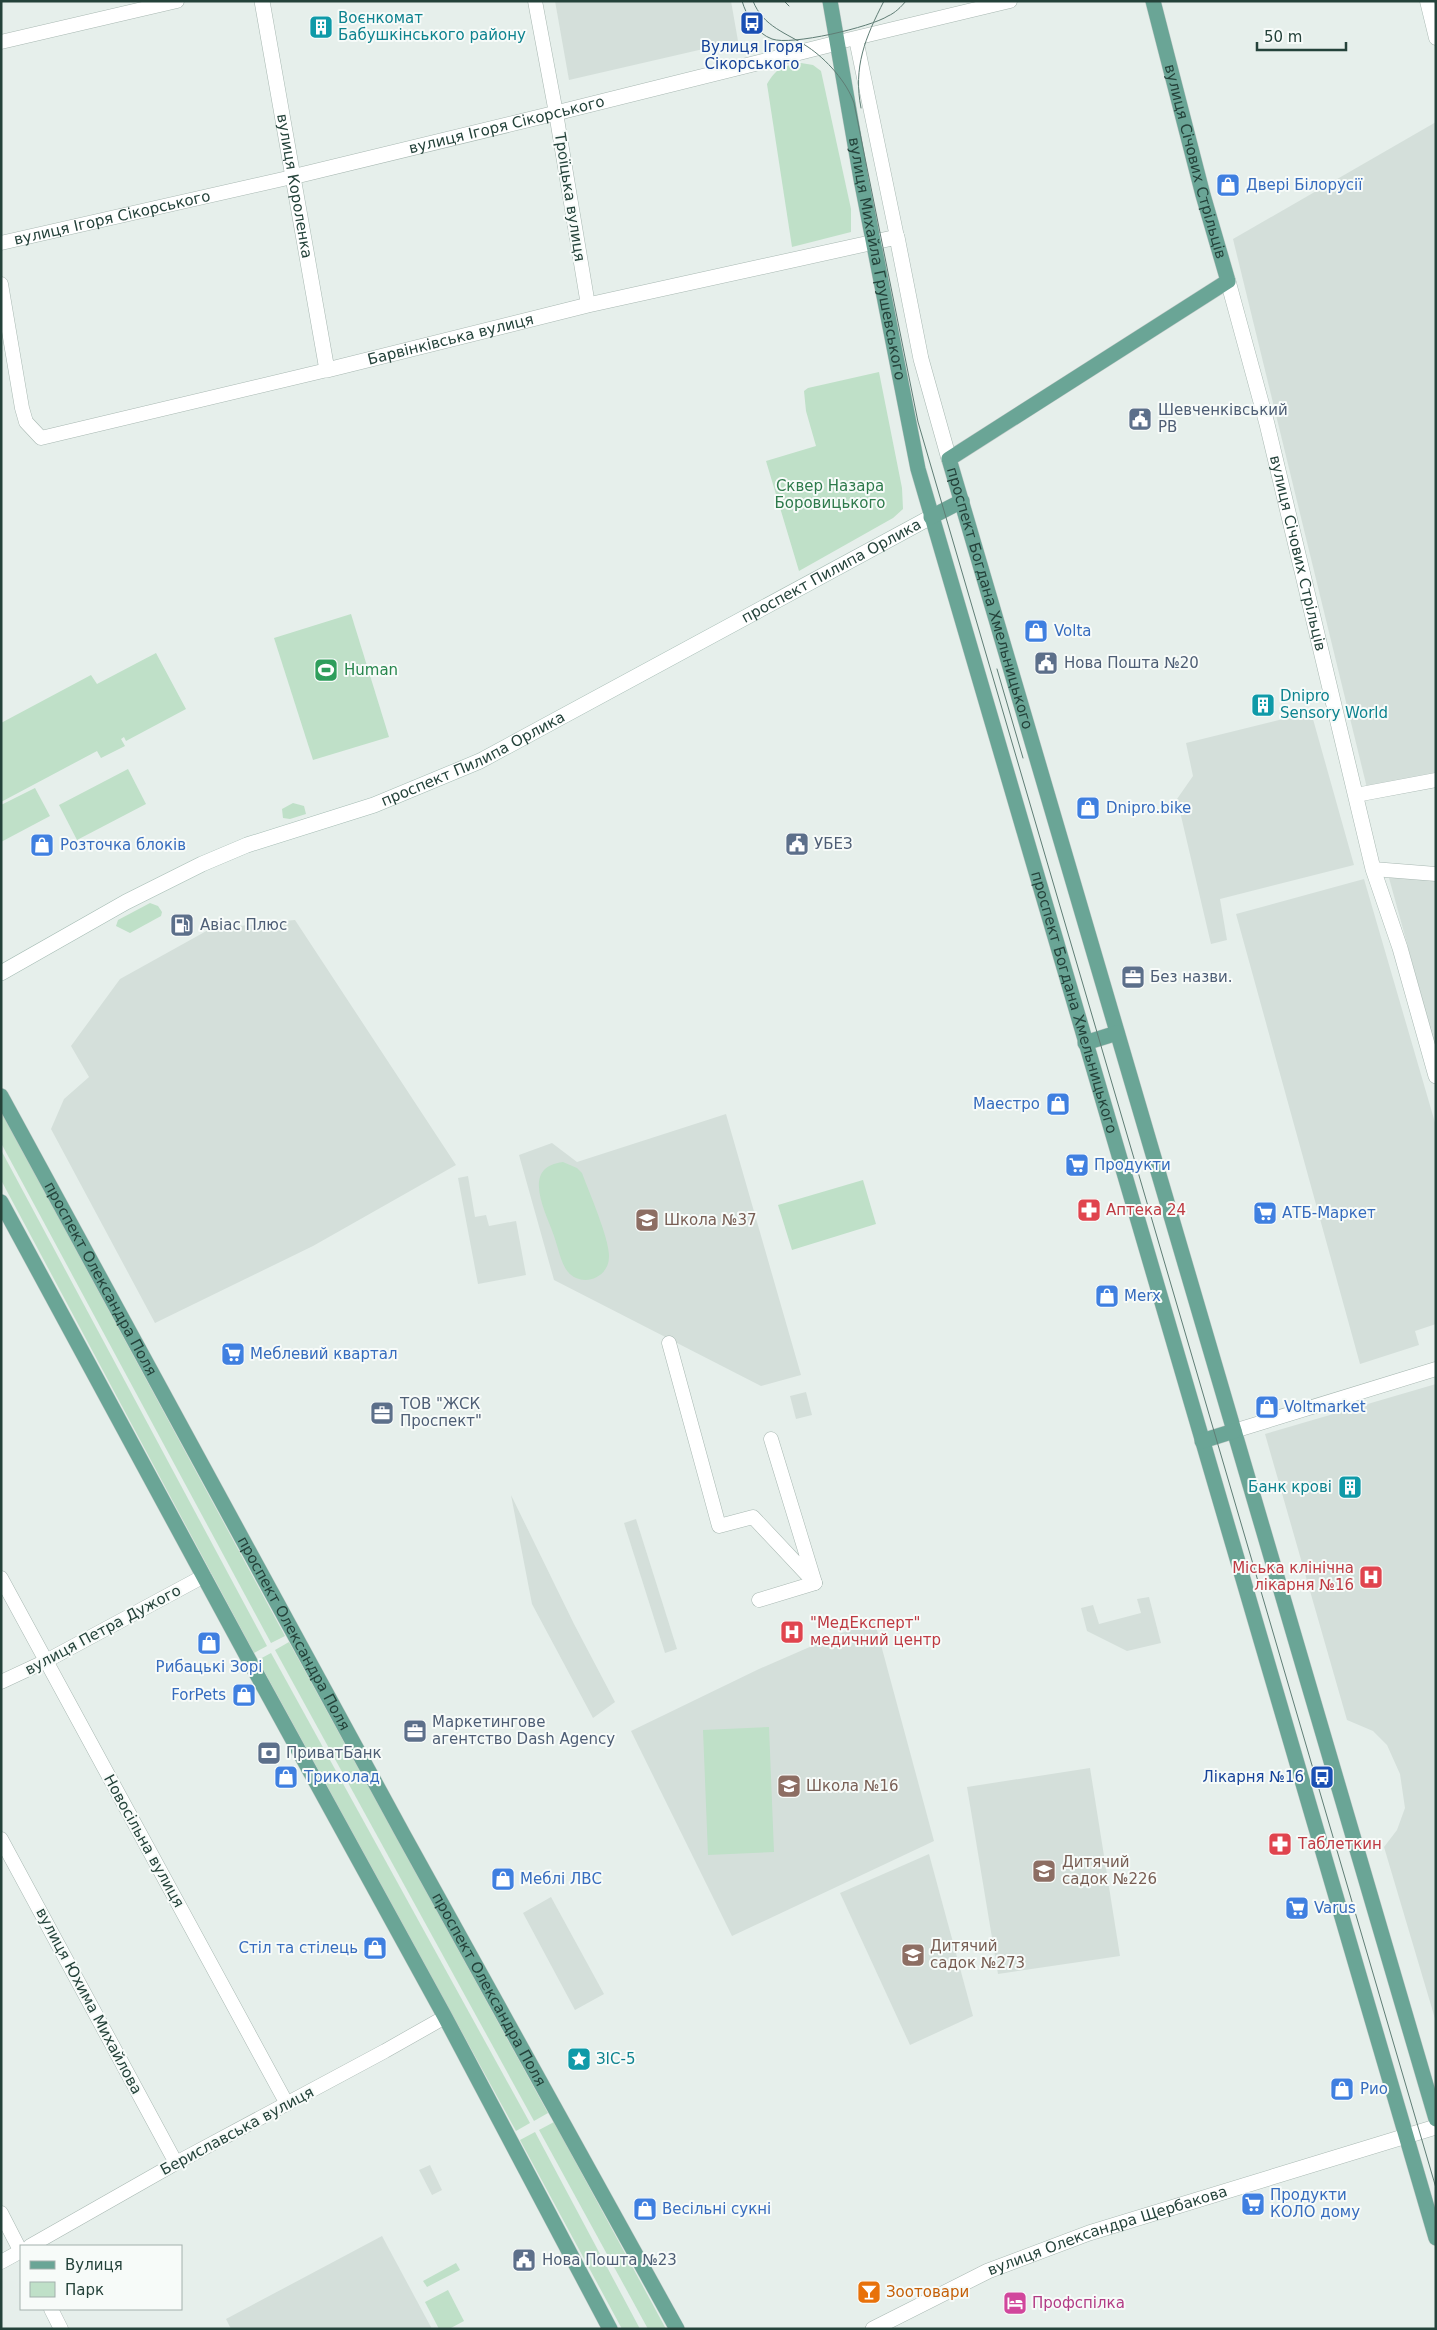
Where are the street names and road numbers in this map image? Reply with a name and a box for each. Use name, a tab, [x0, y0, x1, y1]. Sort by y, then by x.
street label: вулиця Січових Стрільців	[1161, 62, 1230, 261]
street label: вулиця Ігоря Сікорського	[407, 92, 606, 157]
street label: вулиця Короленка	[273, 112, 316, 260]
street label: Троїцька вулиця	[551, 130, 589, 263]
street label: вулиця Михайла Грушевського	[845, 136, 909, 382]
street label: вулиця Ігоря Сікорського	[12, 187, 212, 249]
street label: Барвінківська вулиця	[366, 310, 535, 369]
street label: вулиця Січових Стрільців	[1266, 453, 1330, 653]
street label: проспект Богдана Хмельницького	[943, 465, 1037, 732]
street label: проспект Пилипа Орлика	[738, 515, 924, 627]
street label: проспект Пилипа Орлика	[378, 708, 568, 810]
street label: проспект Богдана Хмельницького	[1027, 869, 1121, 1136]
street label: проспект Олександра Поля	[40, 1178, 161, 1379]
street label: проспект Олександра Поля	[234, 1533, 354, 1734]
street label: вулиця Петра Дужого	[22, 1581, 184, 1679]
street label: Новосільна вулиця	[100, 1771, 188, 1911]
street label: проспект Олександра Поля	[428, 1890, 550, 2089]
street label: вулиця Юхима Михайлова	[32, 1905, 146, 2097]
street label: Бериславська вулиця	[157, 2083, 317, 2179]
street label: вулиця Олександра Щербакова	[985, 2182, 1230, 2279]

